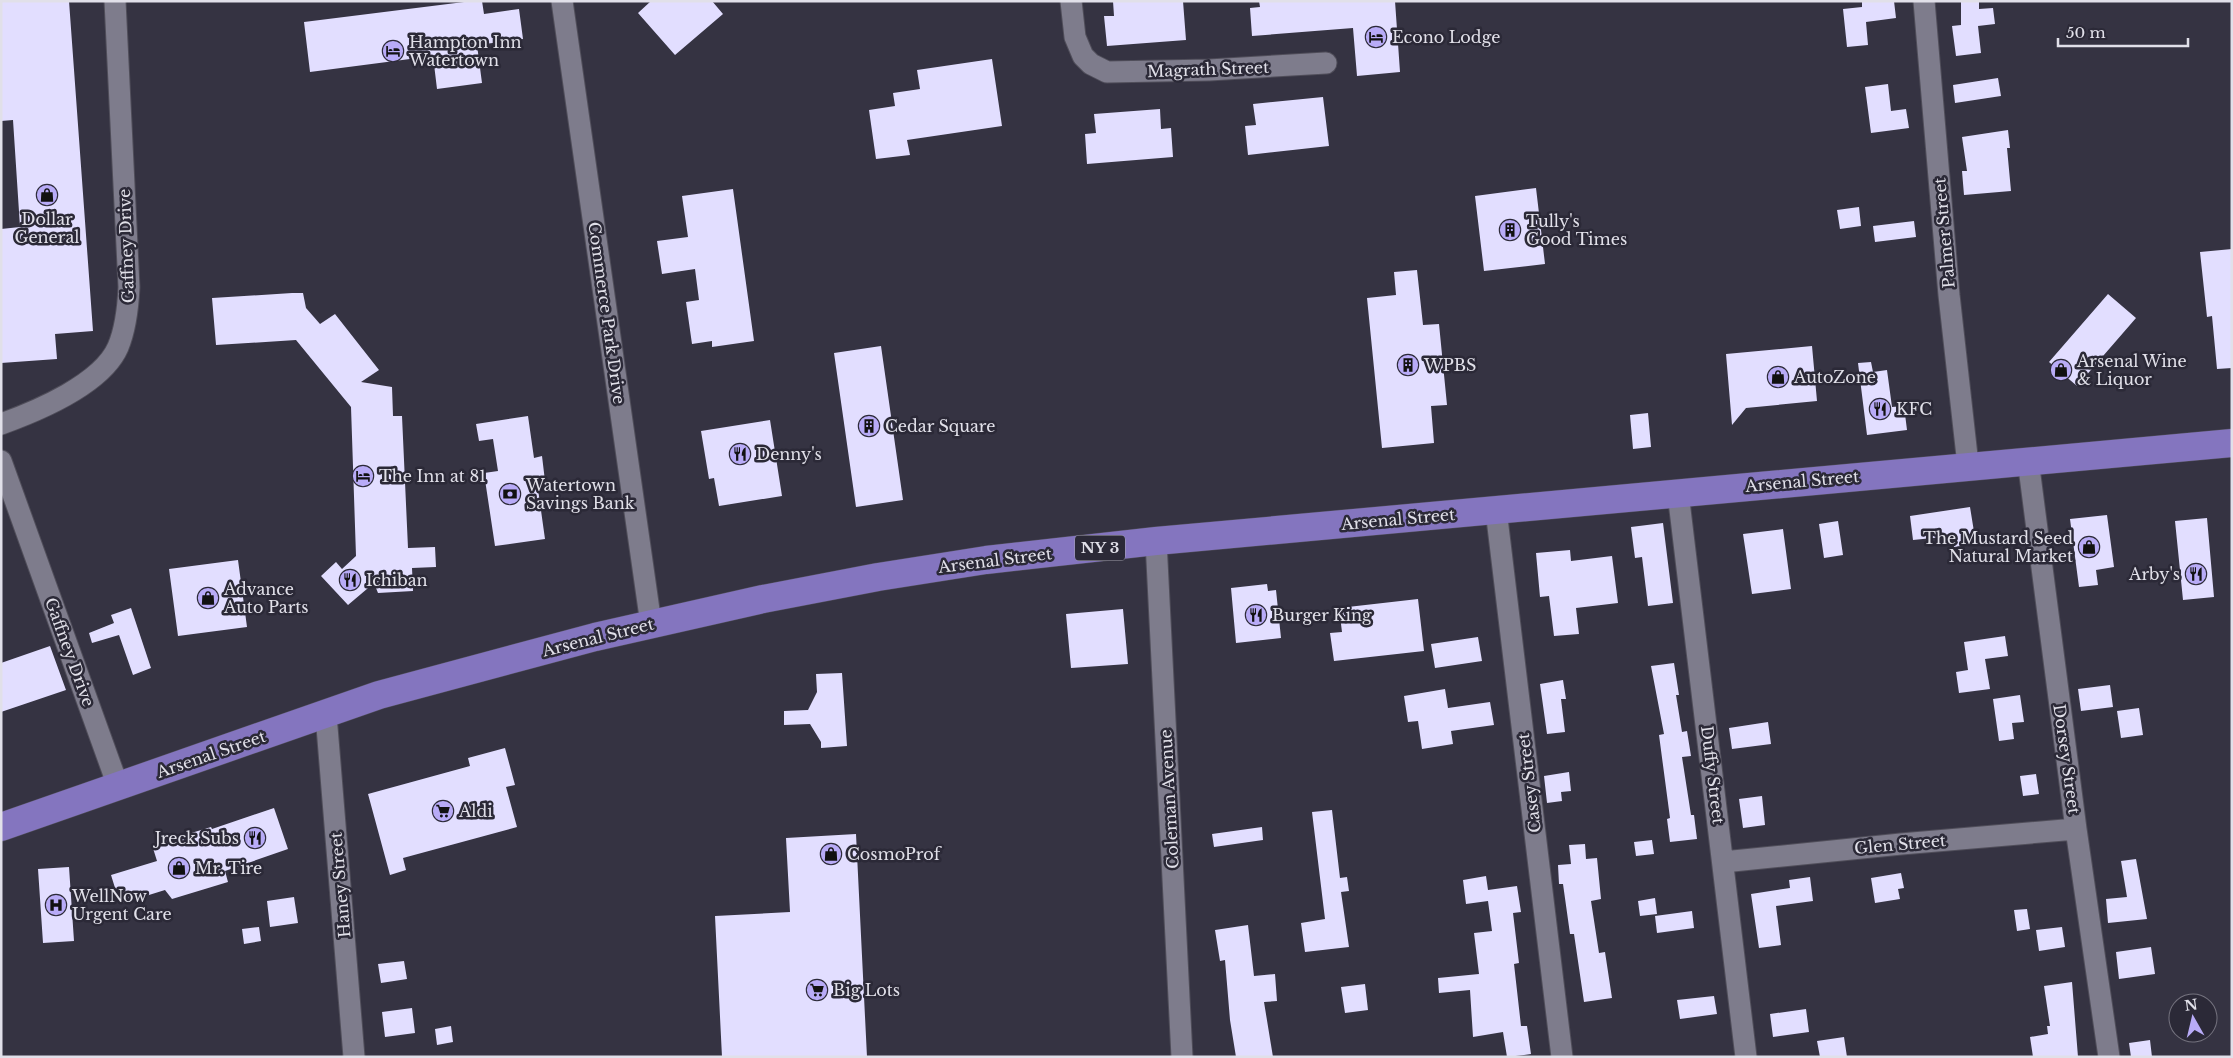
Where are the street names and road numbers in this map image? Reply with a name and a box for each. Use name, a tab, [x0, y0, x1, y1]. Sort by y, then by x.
street label: Magrath Street	[1147, 57, 1269, 81]
street label: Palmer Street	[1929, 177, 1959, 289]
street label: Gaffney Drive	[114, 188, 138, 304]
street label: Commerce Park Drive	[584, 221, 630, 405]
street label: Arsenal Street	[1743, 466, 1860, 496]
street label: Arsenal Street	[1339, 504, 1456, 534]
road number: NY 3	[1075, 536, 1125, 560]
street label: Arsenal Street	[936, 543, 1053, 577]
street label: Gaffney Drive	[41, 595, 99, 709]
street label: Arsenal Street	[539, 613, 656, 661]
street label: Dorsey Street	[2049, 703, 2085, 815]
street label: Duffy Street	[1697, 725, 1729, 825]
street label: Arsenal Street	[153, 726, 268, 782]
street label: Coleman Avenue	[1155, 729, 1183, 869]
street label: Casey Street	[1513, 732, 1545, 834]
street label: Glen Street	[1853, 830, 1947, 858]
street label: Haney Street	[325, 831, 355, 939]

